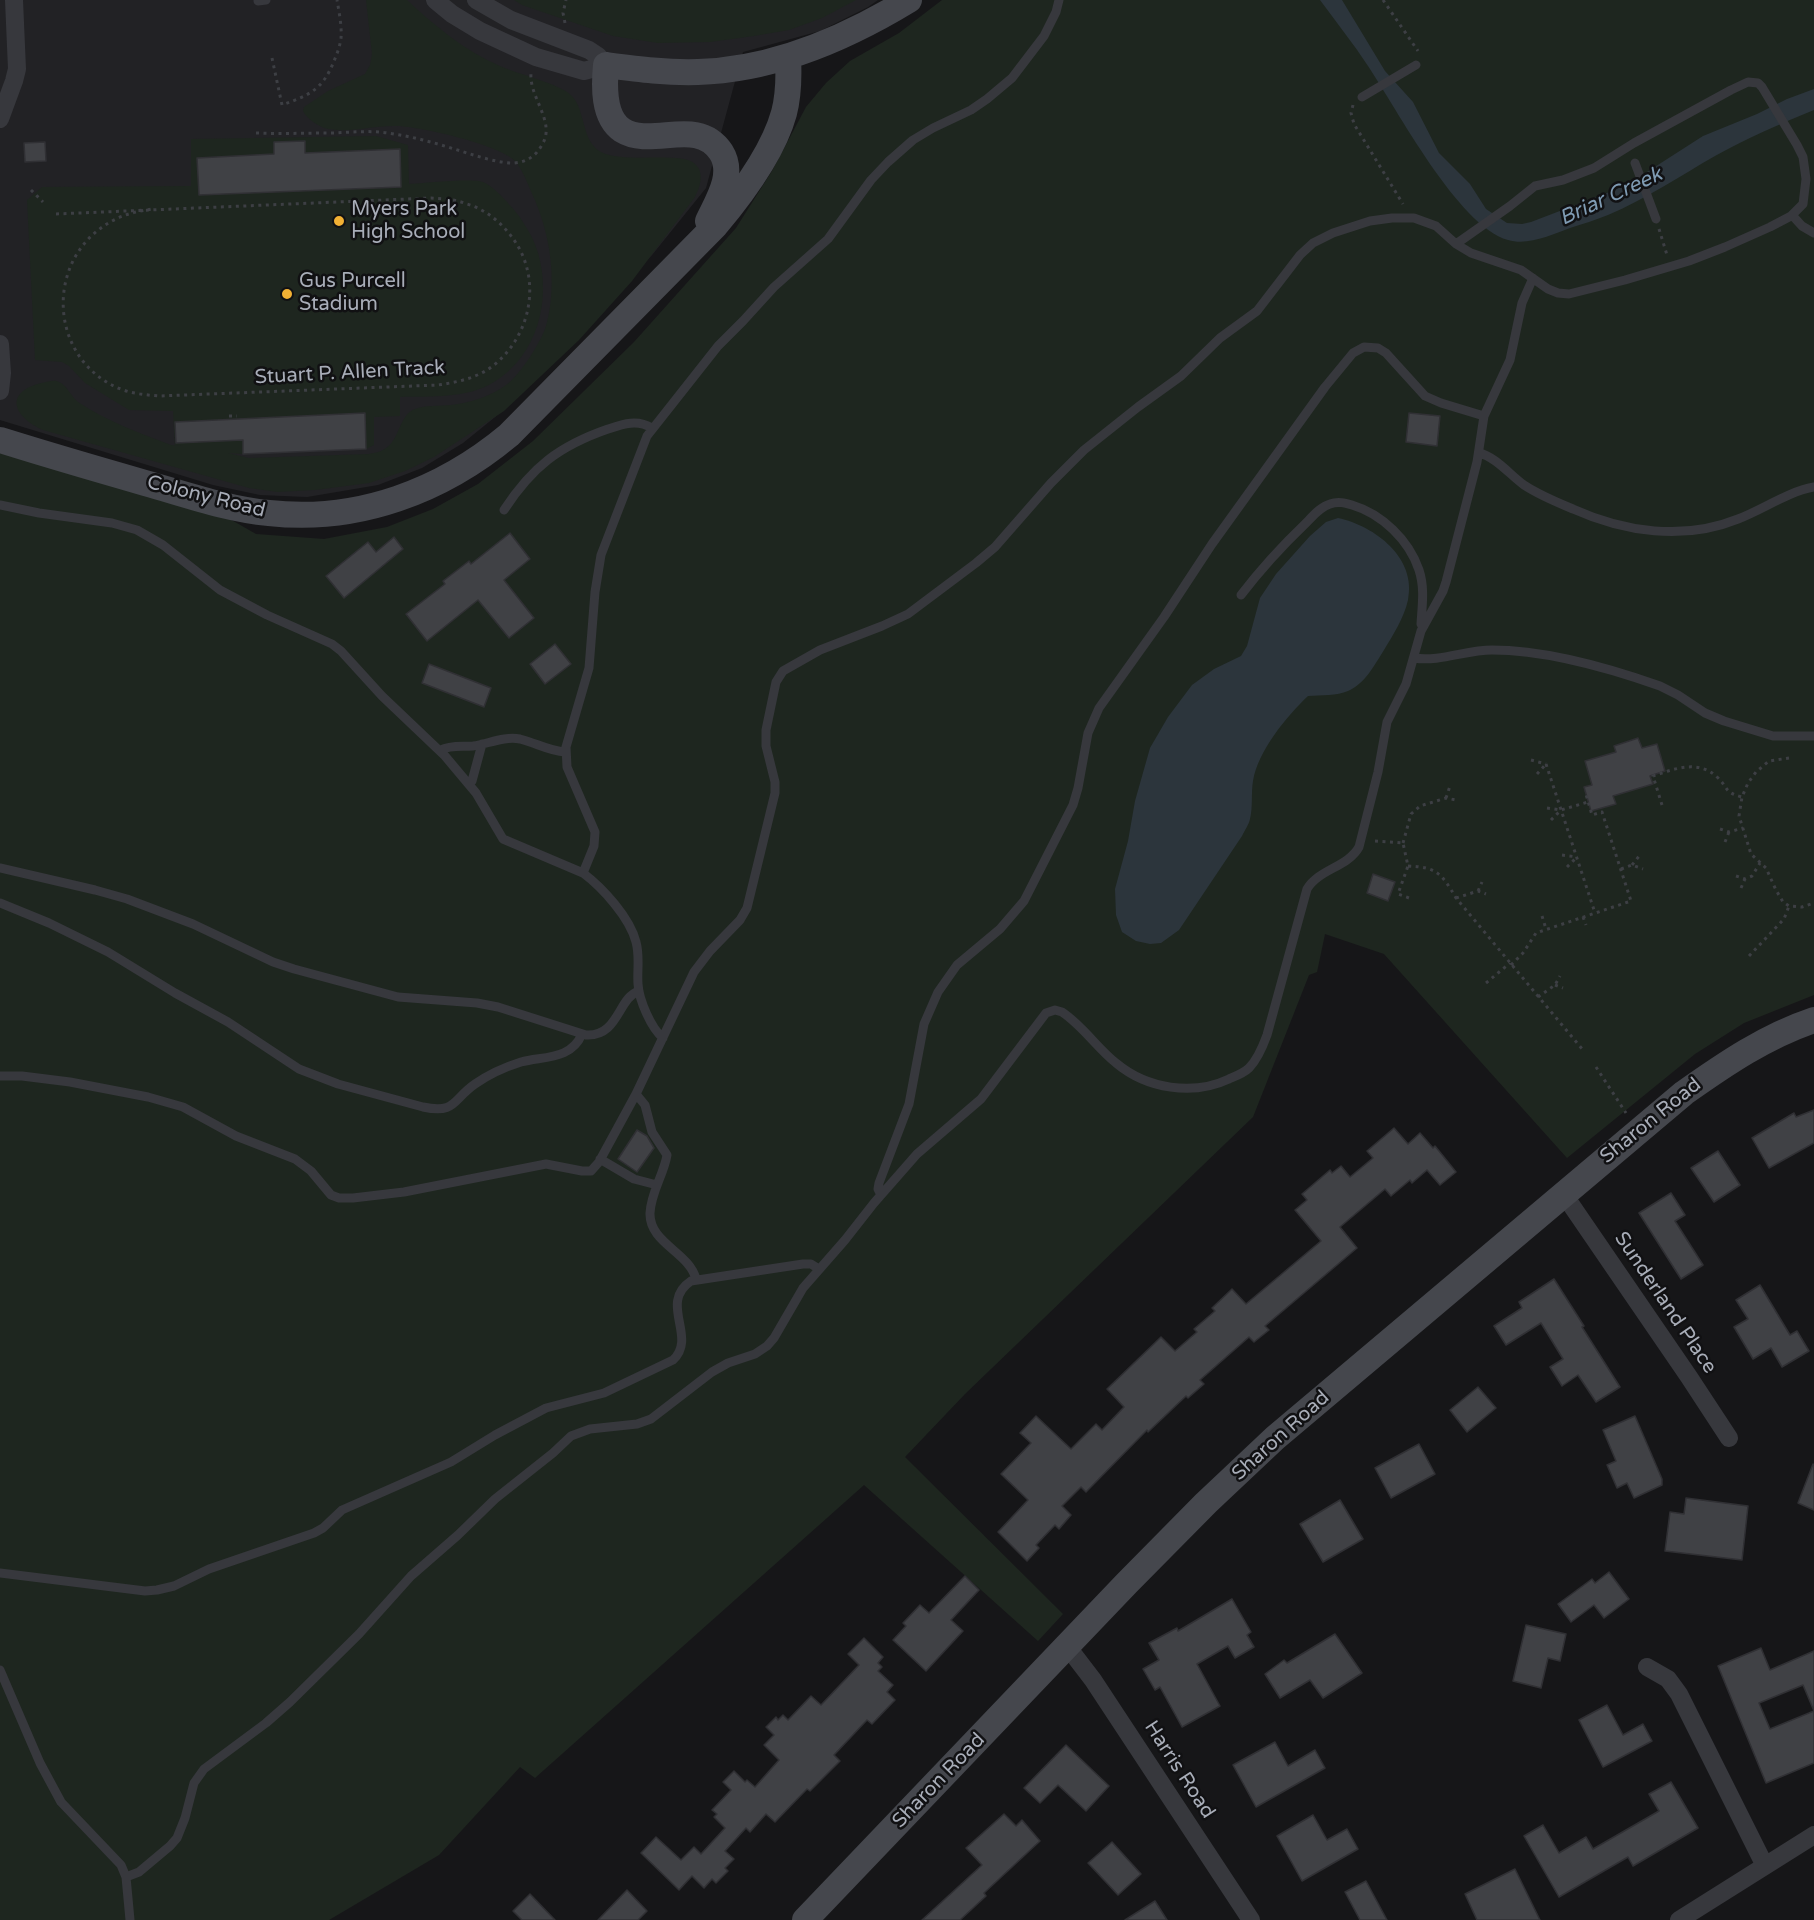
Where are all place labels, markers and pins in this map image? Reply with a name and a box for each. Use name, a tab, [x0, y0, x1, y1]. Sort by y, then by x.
place label: Myers Park High School	[351, 198, 465, 245]
marker: Myers Park High School	[332, 214, 346, 228]
place label: Gus Purcell Stadium	[299, 270, 406, 317]
marker: Gus Purcell Stadium	[280, 287, 294, 301]

